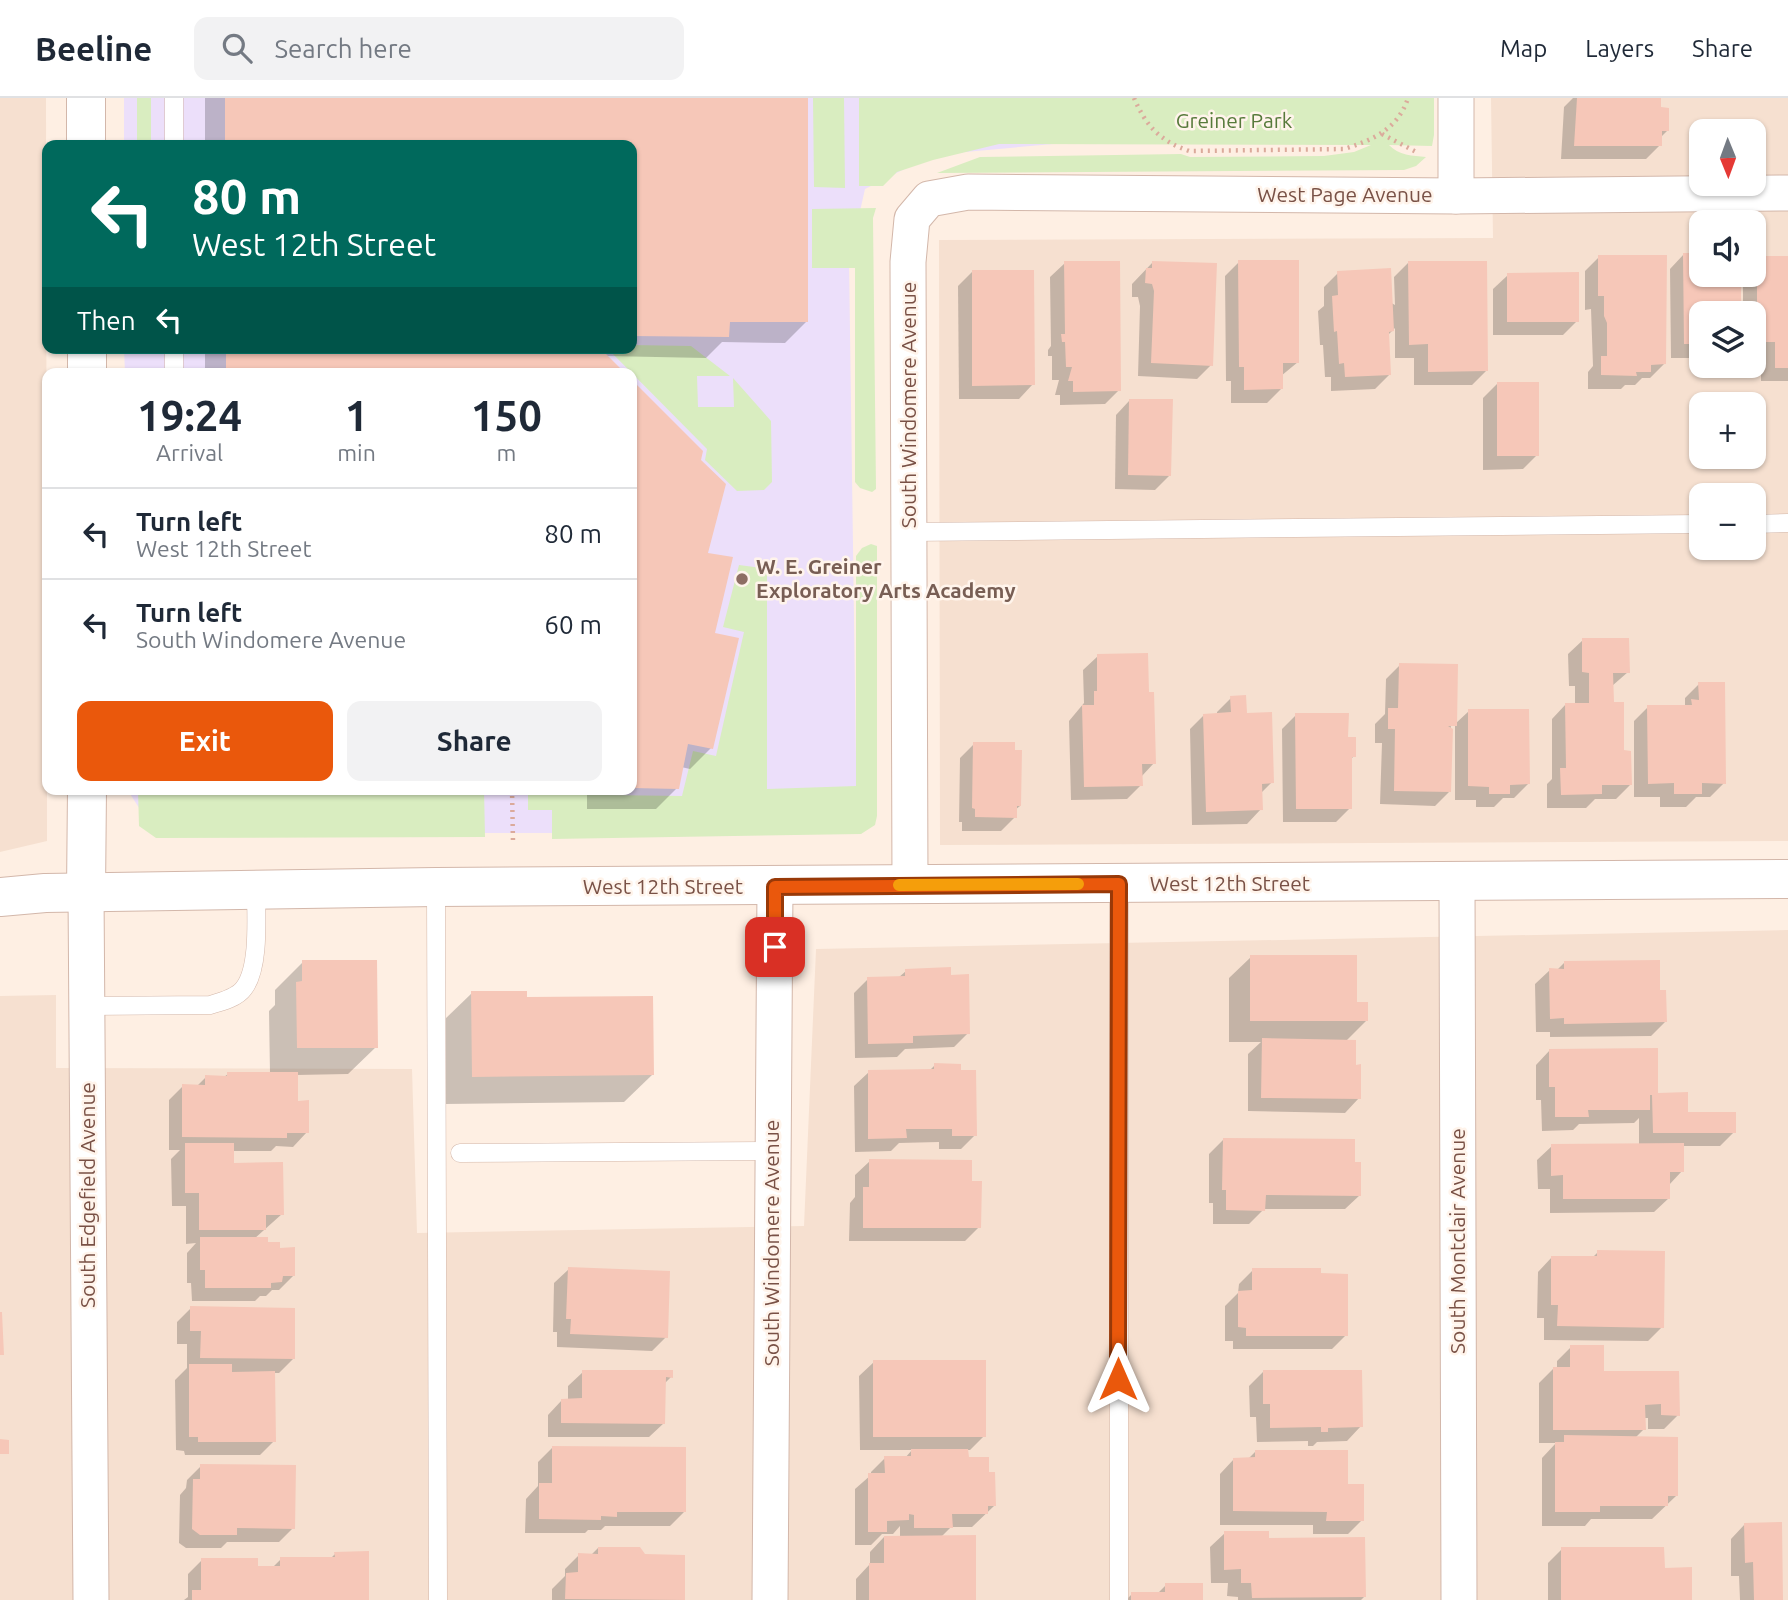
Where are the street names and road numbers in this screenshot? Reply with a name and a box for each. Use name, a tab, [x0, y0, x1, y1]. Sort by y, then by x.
street label: West Page Avenue	[1257, 182, 1433, 206]
street label: South Windomere Avenue	[896, 282, 920, 528]
street label: West 12th Street	[1150, 871, 1310, 895]
street label: West 12th Street	[583, 874, 743, 898]
street label: South Edgefield Avenue	[75, 1082, 99, 1308]
street label: South Windomere Avenue	[759, 1120, 783, 1366]
street label: South Montclair Avenue	[1445, 1128, 1469, 1354]

